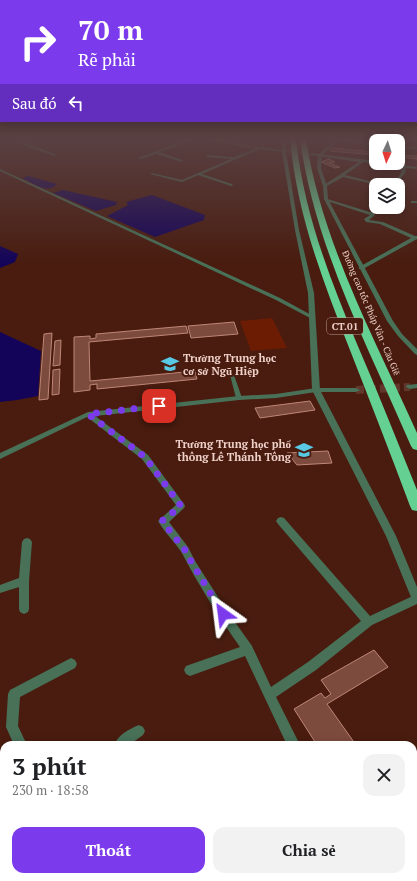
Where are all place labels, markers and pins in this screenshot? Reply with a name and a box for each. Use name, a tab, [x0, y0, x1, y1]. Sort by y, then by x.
place label: Trường Trung học cơ sở Ngũ Hiệp	[183, 351, 277, 378]
school or university icon: Trường Trung học cơ sở Ngũ Hiệp	[160, 354, 180, 374]
pin	[142, 389, 176, 423]
place label: Trường Trung học phổ thông Lê Thánh Tông	[175, 437, 292, 464]
school or university icon: Trường Trung học phổ thông Lê Thánh Tông	[294, 440, 314, 460]

